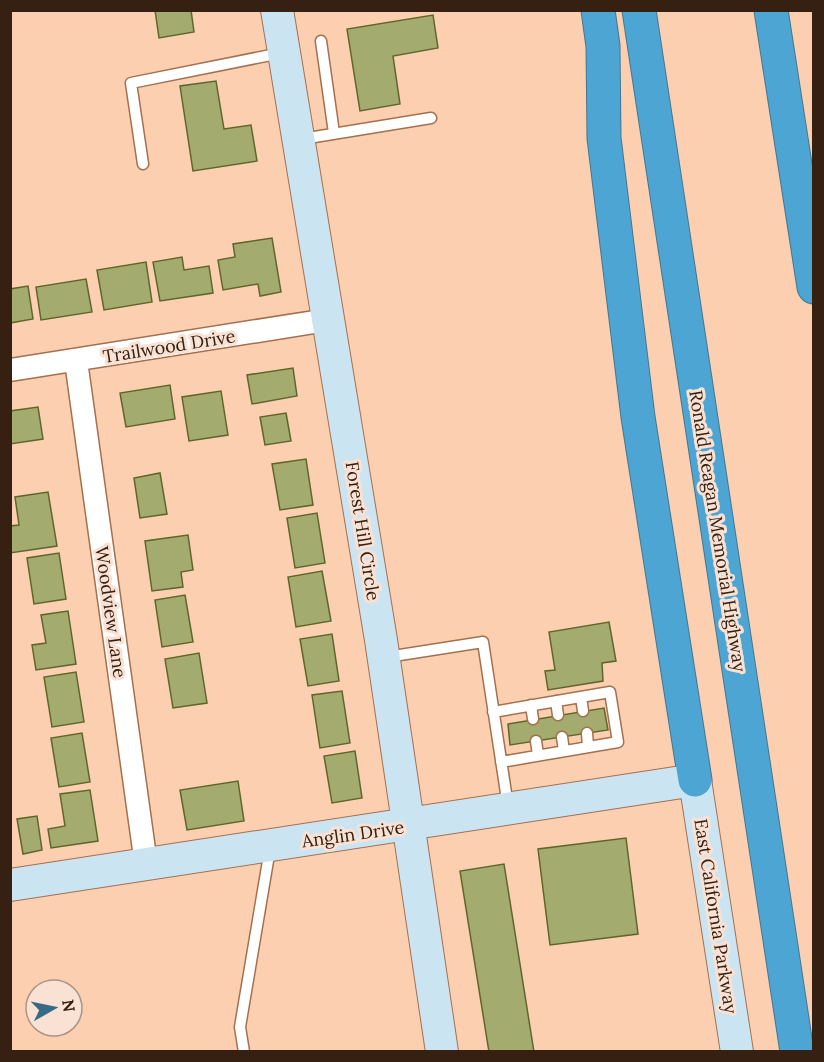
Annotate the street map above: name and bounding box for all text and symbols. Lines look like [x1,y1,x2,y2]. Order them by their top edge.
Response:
street label: Trailwood Drive [101,324,237,368]
street label: Ronald Reagan Memorial Highway [684,389,752,674]
street label: Forest Hill Circle [341,460,385,602]
street label: Woodview Lane [90,545,132,680]
street label: Anglin Drive [299,815,406,853]
street label: East California Parkway [689,817,743,1016]
north arrow [24,978,84,1038]
text: N [58,998,80,1013]

